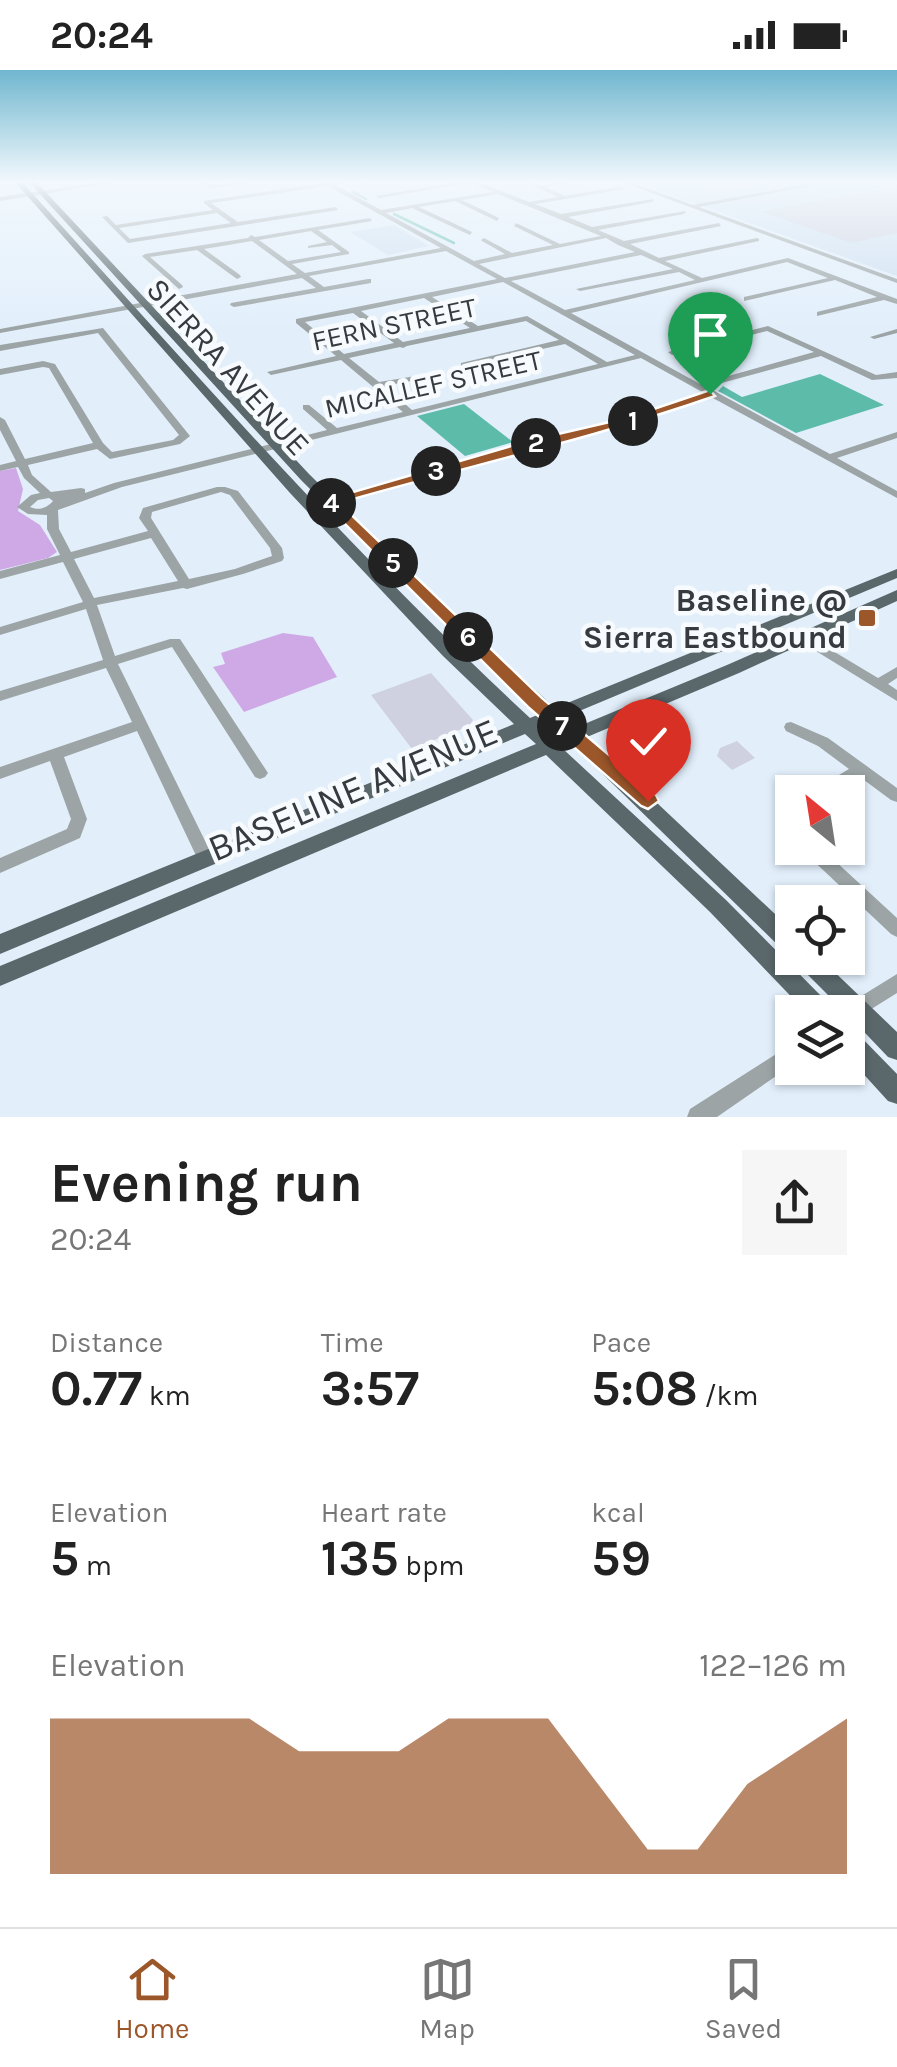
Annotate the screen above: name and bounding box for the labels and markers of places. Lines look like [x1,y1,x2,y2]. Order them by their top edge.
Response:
pin [668,292,753,395]
pin: 1 [608,396,658,446]
pin: 2 [511,418,561,468]
pin: 3 [411,446,461,496]
pin: 4 [306,478,356,528]
pin: 5 [368,538,418,588]
place label: Baseline @ Sierra Eastbound [583,582,847,656]
marker: Baseline @ Sierra Eastbound [856,607,878,629]
pin: 6 [443,612,493,662]
pin [606,699,691,802]
pin: 7 [537,701,587,751]

